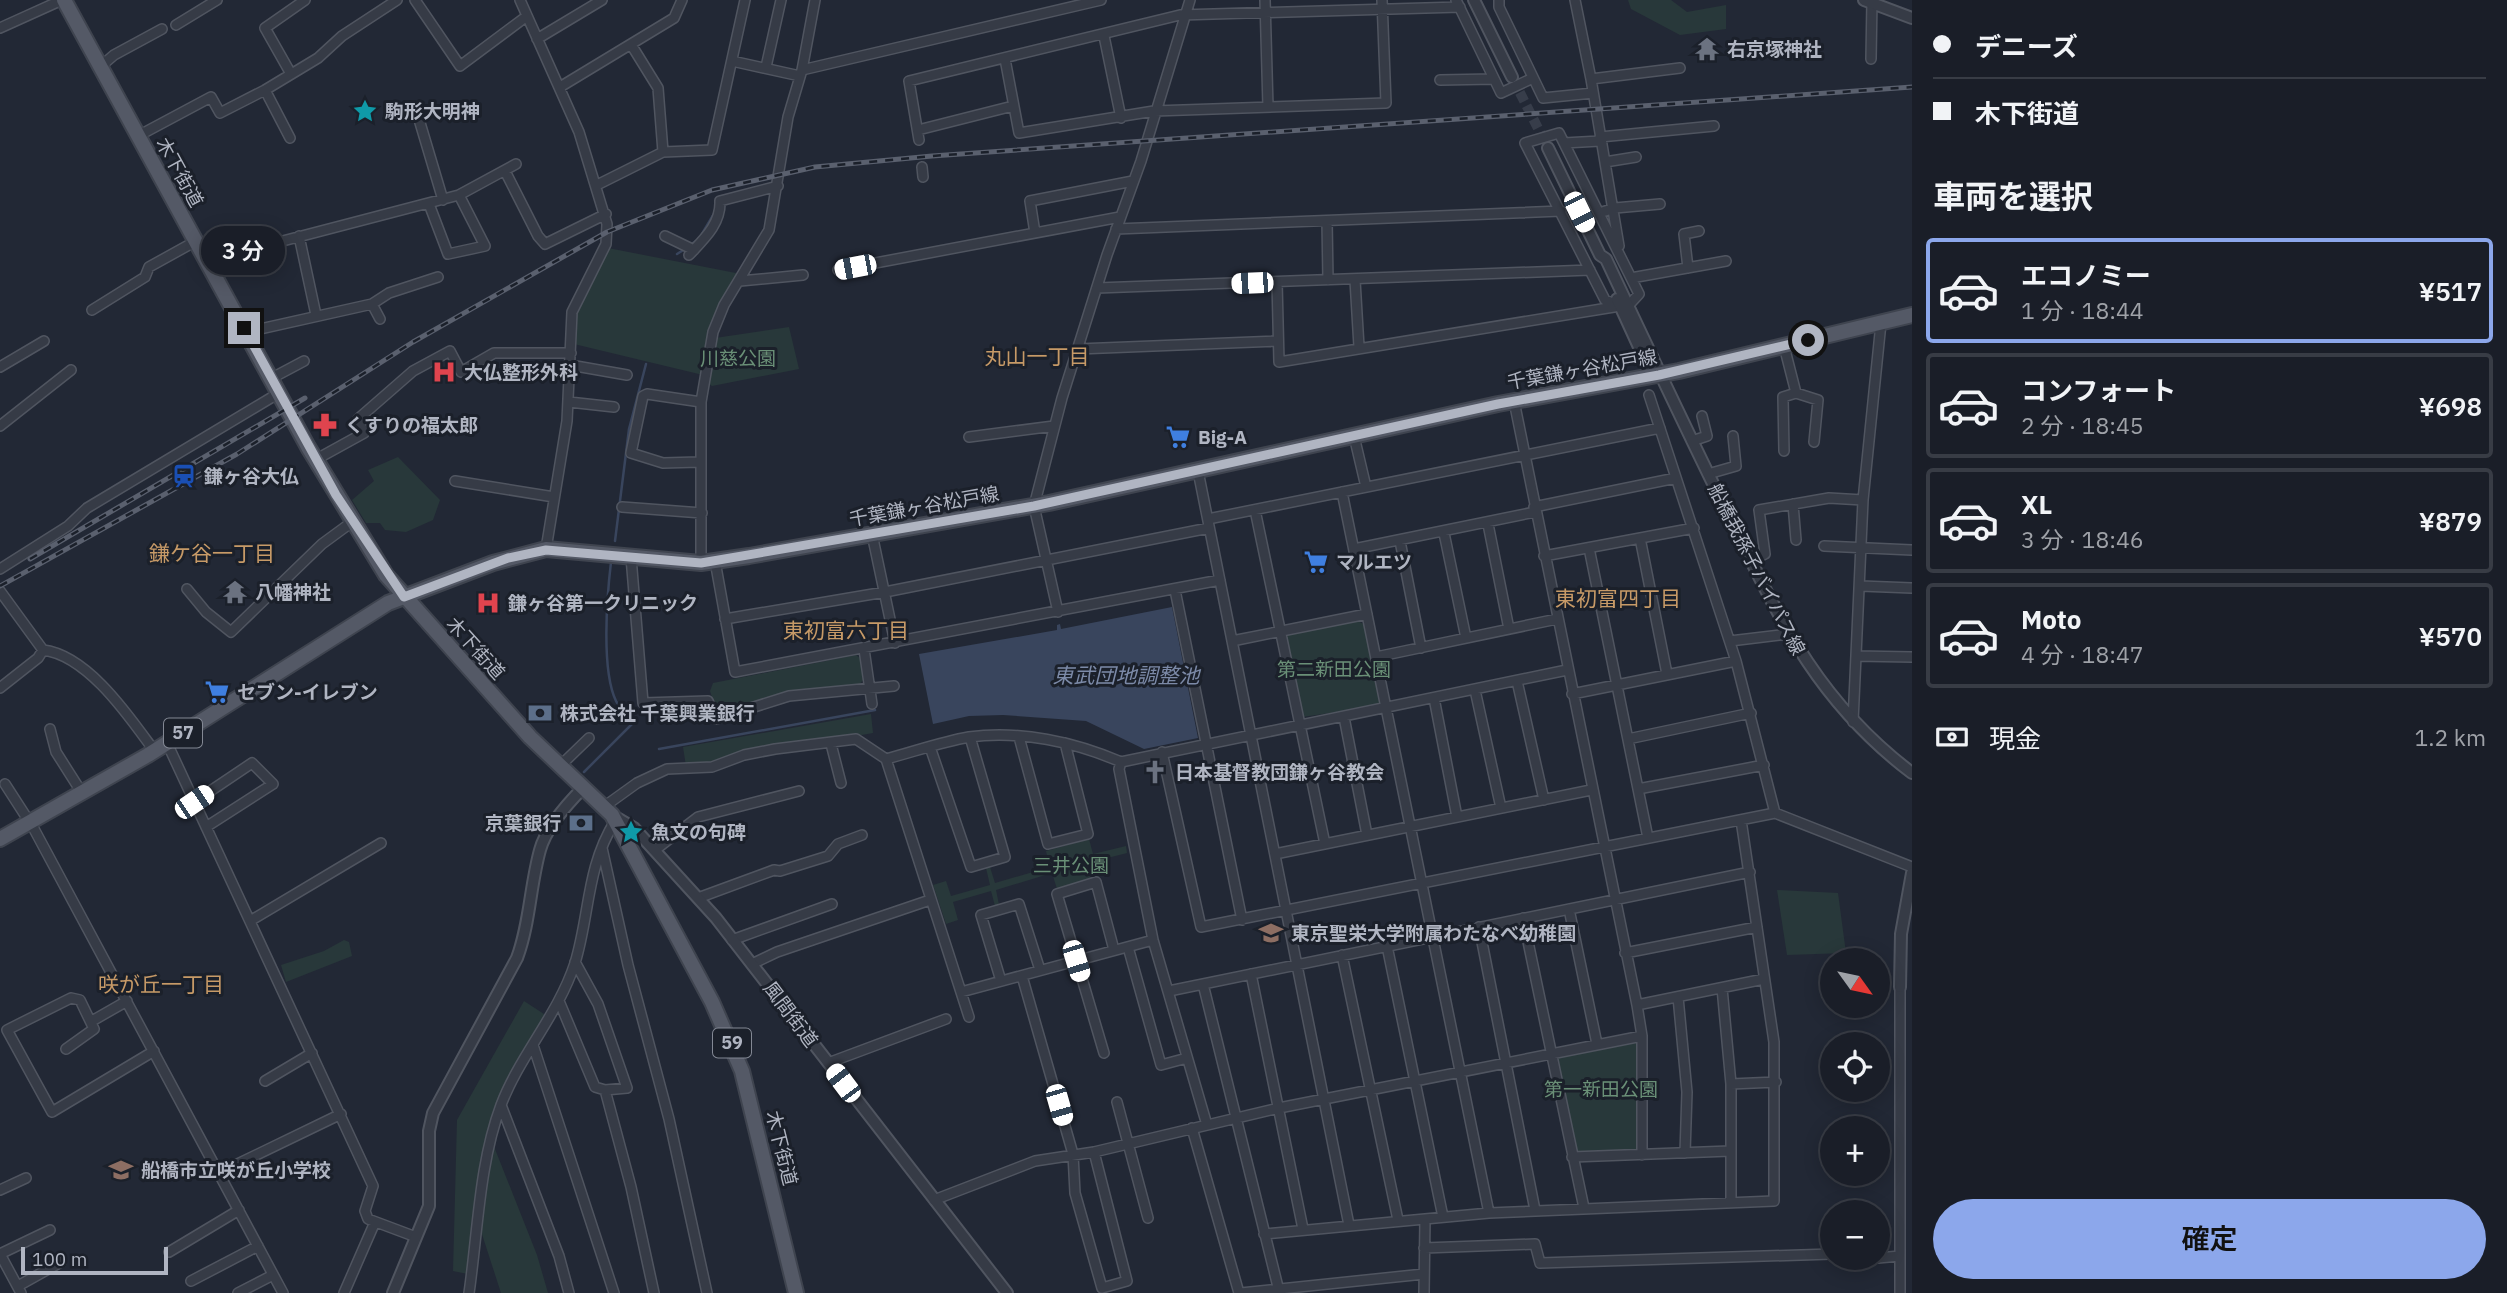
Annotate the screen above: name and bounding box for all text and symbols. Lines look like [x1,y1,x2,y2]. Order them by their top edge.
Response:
text: デニーズ [1975,29,2078,63]
temple icon: 右京塚神社 [1693,35,1721,63]
place label: 右京塚神社 [1727,37,1822,61]
text: 木下街道 [1975,96,2079,130]
place icon: 駒形大明神 [351,97,379,125]
place label: 駒形大明神 [385,99,480,123]
street label: 木下街道 [151,133,209,211]
text: 車両を選択 [1933,175,2093,217]
car [1561,189,1598,235]
callout: 3 分 [202,226,286,276]
text: 3 分 [222,235,264,265]
car [833,253,878,281]
text: エコノミー [2021,258,2151,292]
icon: car [1937,259,2000,322]
car [1231,272,1274,294]
text: ¥517 [2419,274,2482,308]
text: 1 分 · 18:44 [2021,295,2144,325]
route end [228,312,260,344]
route start [1792,324,1824,356]
district label: 丸山一丁目 [985,342,1090,370]
street label: 千葉鎌ヶ谷松戸線 [1505,344,1659,394]
park label: 川慈公園 [700,346,776,370]
hospital icon: 大仏整形外科 [430,358,458,386]
place label: 大仏整形外科 [464,360,578,384]
text: コンフォート [2021,373,2176,407]
icon: car [1937,374,2000,437]
text: ¥698 [2419,389,2482,423]
text: 2 分 · 18:45 [2021,410,2144,440]
pharmacy icon: くすりの福太郎 [311,411,339,439]
place label: くすりの福太郎 [345,413,478,437]
supermarket icon: Big-A [1164,423,1192,451]
place label: Big-A [1198,425,1247,449]
station icon: 鎌ヶ谷大仏 [170,462,198,490]
place label: 鎌ヶ谷大仏 [203,464,299,488]
street label: 船橋我孫子バイパス線 [1703,479,1811,659]
street label: 千葉鎌ヶ谷松戸線 [847,481,1001,531]
text: XL [2021,487,2052,521]
icon: car [1937,489,2000,552]
text: ¥879 [2419,504,2482,538]
text: 3 分 · 18:46 [2021,524,2144,554]
district label: 鎌ケ谷一丁目 [149,539,275,567]
supermarket icon: マルエツ [1302,548,1330,576]
place label: マルエツ [1336,550,1412,574]
temple icon: 八幡神社 [221,578,249,606]
place label: 八幡神社 [255,580,331,604]
district label: 東初富四丁目 [1555,584,1681,612]
hospital icon: 鎌ヶ谷第一クリニック [474,589,502,617]
place label: 鎌ヶ谷第一クリニック [507,591,698,615]
text: Moto [2021,602,2081,636]
icon: car [1937,604,2000,667]
street label: 木下街道 [442,612,510,684]
district label: 東初富六丁目 [783,616,909,644]
text: ¥570 [2419,619,2482,653]
text: 4 分 · 18:47 [2021,639,2144,669]
park label: 第二新田公園 [1277,657,1391,681]
water label: 東武団地調整池 [1053,661,1201,689]
supermarket icon: セブン-イレブン [203,678,231,706]
place label: セブン-イレブン [237,680,378,704]
bank icon: 株式会社 千葉興業銀行 [526,699,554,727]
place label: 株式会社 千葉興業銀行 [560,701,755,725]
road number: 57 [164,718,202,748]
icon: cash [1933,718,1971,756]
text: 現金 [1989,721,2041,755]
text: 1.2 km [2415,722,2486,752]
church icon: 日本基督教団鎌ヶ谷教会 [1141,758,1169,786]
place label: 日本基督教団鎌ヶ谷教会 [1175,760,1384,784]
car [171,782,218,822]
bank icon: 京葉銀行 [567,809,595,837]
place label: 京葉銀行 [485,811,561,835]
place icon: 魚文の句碑 [617,818,645,846]
place label: 魚文の句碑 [651,820,746,844]
park label: 三井公園 [1033,853,1109,877]
school or university icon: 東京聖栄大学附属わたなべ幼稚園 [1257,919,1285,947]
place label: 東京聖栄大学附属わたなべ幼稚園 [1291,921,1576,945]
car [1060,938,1093,984]
north arrow [1820,948,1890,1018]
map controls [1820,948,1890,1270]
district label: 咲が丘一丁目 [98,970,224,998]
street label: 風間街道 [759,976,823,1052]
road number: 59 [713,1028,751,1058]
button: locate [1820,1032,1890,1102]
car [822,1060,865,1106]
park label: 第一新田公園 [1544,1077,1658,1101]
car [1044,1082,1075,1128]
street label: 木下街道 [761,1108,803,1188]
button: + [1820,1116,1890,1186]
school or university icon: 船橋市立咲が丘小学校 [107,1156,135,1184]
place label: 船橋市立咲が丘小学校 [141,1158,331,1182]
button: 確定 [1933,1199,2486,1279]
button: − [1820,1200,1890,1270]
scale bar [21,1244,168,1276]
text: 100 m [32,1247,87,1271]

